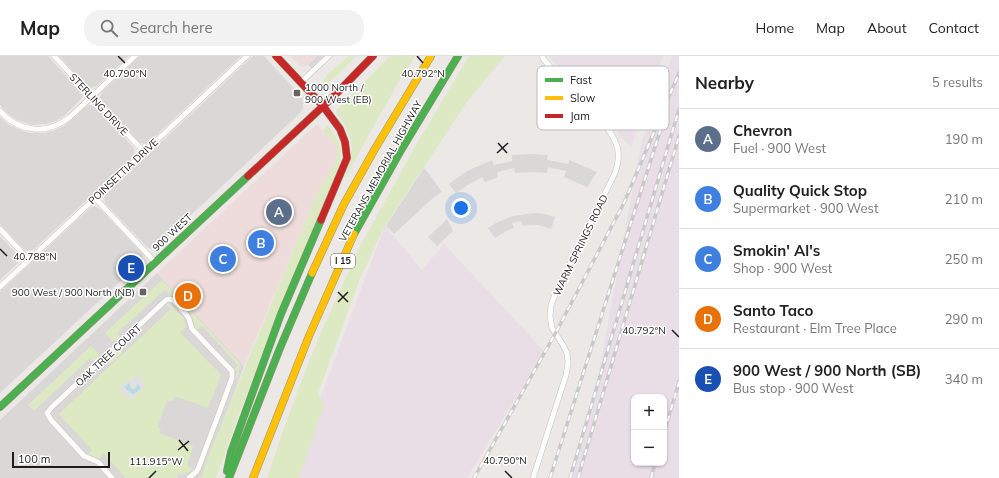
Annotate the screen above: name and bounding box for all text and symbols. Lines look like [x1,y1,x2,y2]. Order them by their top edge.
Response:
search box [84,10,364,46]
text: Map [20,16,60,40]
icon: search [98,17,120,39]
text: Search here [130,18,213,37]
text: Home [755,19,794,37]
text: Map [816,19,845,37]
text: About [867,19,907,37]
text: Contact [929,19,979,37]
legend [537,66,669,130]
text: 40.790°N [103,67,147,80]
text: 40.792°N [401,67,445,80]
street label: STERLING DRIVE [67,71,131,138]
text: Nearby [695,72,754,93]
text: Fast [570,73,592,87]
text: 5 results [932,74,983,90]
place label: 1000 North / 900 West (EB) [305,81,372,106]
marker: 1000 North / 900 West (EB) [292,88,302,98]
text: Slow [570,91,596,105]
street label: VETERANS MEMORIAL HIGHWAY [336,98,425,244]
text: Jam [570,109,590,123]
text: Chevron [733,121,792,140]
text: A [703,131,713,147]
text: 190 m [945,131,983,147]
street label: POINSETTIA DRIVE [86,136,161,207]
text: Fuel · 900 West [733,140,826,156]
text: Quality Quick Stop [733,181,867,200]
text: B [704,191,712,207]
text: 210 m [945,191,983,207]
street label: WARM SPRINGS ROAD [550,192,611,298]
pin: A [266,197,292,227]
your location [451,198,471,218]
text: Supermarket · 900 West [733,200,879,216]
street label: 900 WEST [150,211,195,254]
pin: B [248,228,274,258]
text: Smokin' Al's [733,241,820,260]
pin: C [210,244,236,274]
text: 40.788°N [13,250,57,263]
text: C [704,251,712,267]
text: 250 m [945,251,983,267]
pin: E [118,253,144,283]
road number: I 15 [331,254,355,268]
text: Shop · 900 West [733,260,832,276]
pin: D [175,281,201,311]
place label: 900 West / 900 North (NB) [12,286,135,299]
marker: 900 West / 900 North (NB) [138,287,148,297]
text: Santo Taco [733,301,813,320]
text: D [703,311,713,327]
text: 290 m [945,311,983,327]
text: Restaurant · Elm Tree Place [733,320,897,336]
street label: OAK TREE COURT [73,321,144,389]
text: 40.792°N [622,324,666,337]
text: 900 West / 900 North (SB) [733,361,921,380]
text: E [704,371,712,387]
text: 340 m [945,371,983,387]
text: Bus stop · 900 West [733,380,854,396]
map controls [631,394,667,466]
button: + [631,394,667,430]
button: − [631,430,667,466]
scale bar [12,450,110,469]
text: 100 m [18,452,50,466]
text: 40.790°N [483,454,527,467]
text: 111.915°W [129,455,183,468]

